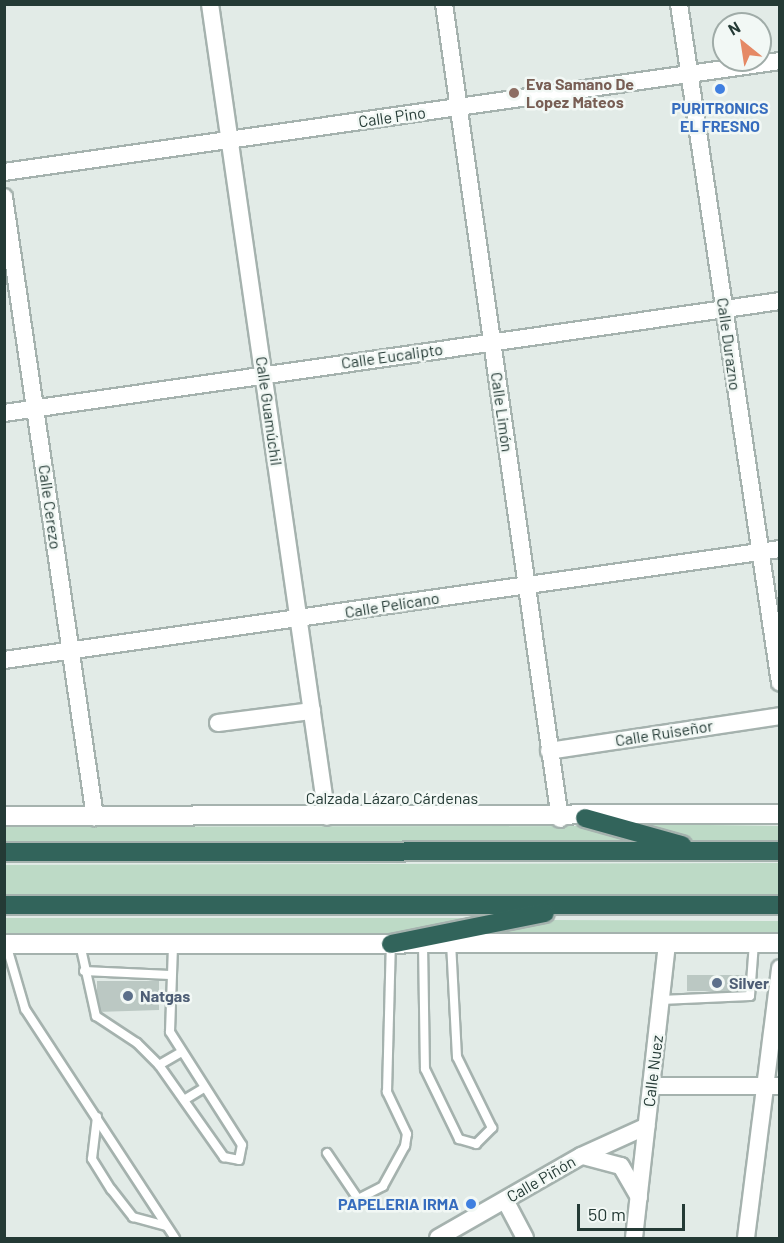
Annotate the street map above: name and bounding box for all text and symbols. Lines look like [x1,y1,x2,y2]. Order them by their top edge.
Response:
north arrow [712,12,772,72]
text: N [724,17,743,39]
place label: Eva Samano De Lopez Mateos [526,74,634,112]
marker: PURITRONICS EL FRESNO [713,82,727,96]
marker: Eva Samano De Lopez Mateos [507,86,521,100]
place label: PURITRONICS EL FRESNO [672,98,768,136]
street label: Calle Pino [357,103,427,131]
street label: Calle Durazno [713,296,745,392]
street label: Calle Eucalipto [340,339,444,373]
street label: Calle Guamúchil [252,355,286,467]
street label: Calle Limón [487,371,517,453]
street label: Calle Cerezo [35,463,65,551]
street label: Calle Pelícano [343,588,441,622]
street label: Calle Ruiseñor [614,716,714,750]
street label: Calzada Lázaro Cárdenas [306,788,478,808]
place label: Silver [729,973,769,993]
marker: Silver [710,976,724,990]
place label: Natgas [140,986,190,1006]
marker: Natgas [121,989,135,1003]
street label: Calle Nuez [639,1034,667,1108]
street label: Calle Piñón [503,1152,579,1206]
scale bar [580,1192,688,1230]
place label: PAPELERIA IRMA [338,1194,459,1214]
marker: PAPELERIA IRMA [464,1197,478,1211]
text: 50 m [588,1203,626,1225]

